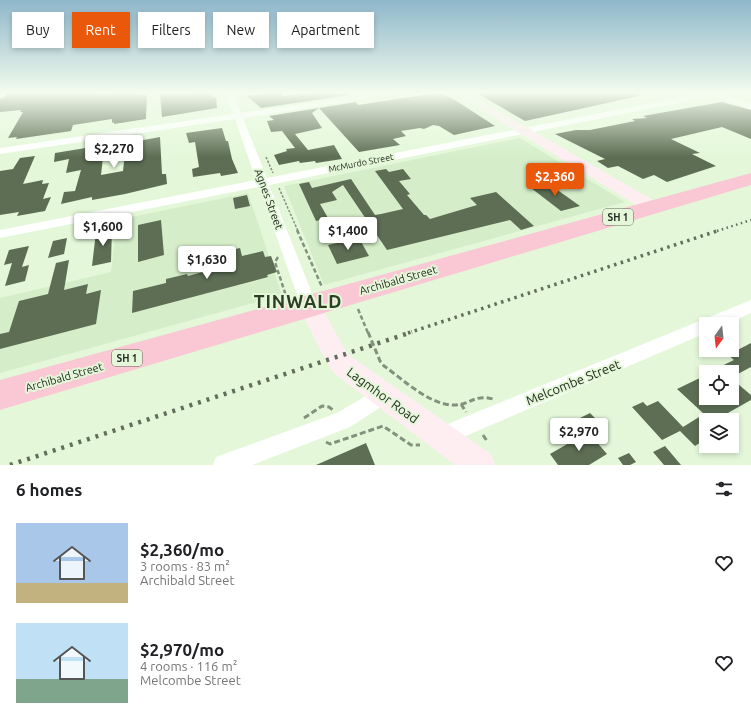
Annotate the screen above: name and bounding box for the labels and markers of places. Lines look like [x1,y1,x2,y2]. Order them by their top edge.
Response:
pin: $2,270 [81,135,147,169]
pin: $2,360 [522,163,588,197]
pin: $1,600 [70,213,136,247]
pin: $1,400 [315,217,381,251]
pin: $1,630 [174,246,240,280]
pin: $2,970 [546,418,612,452]

